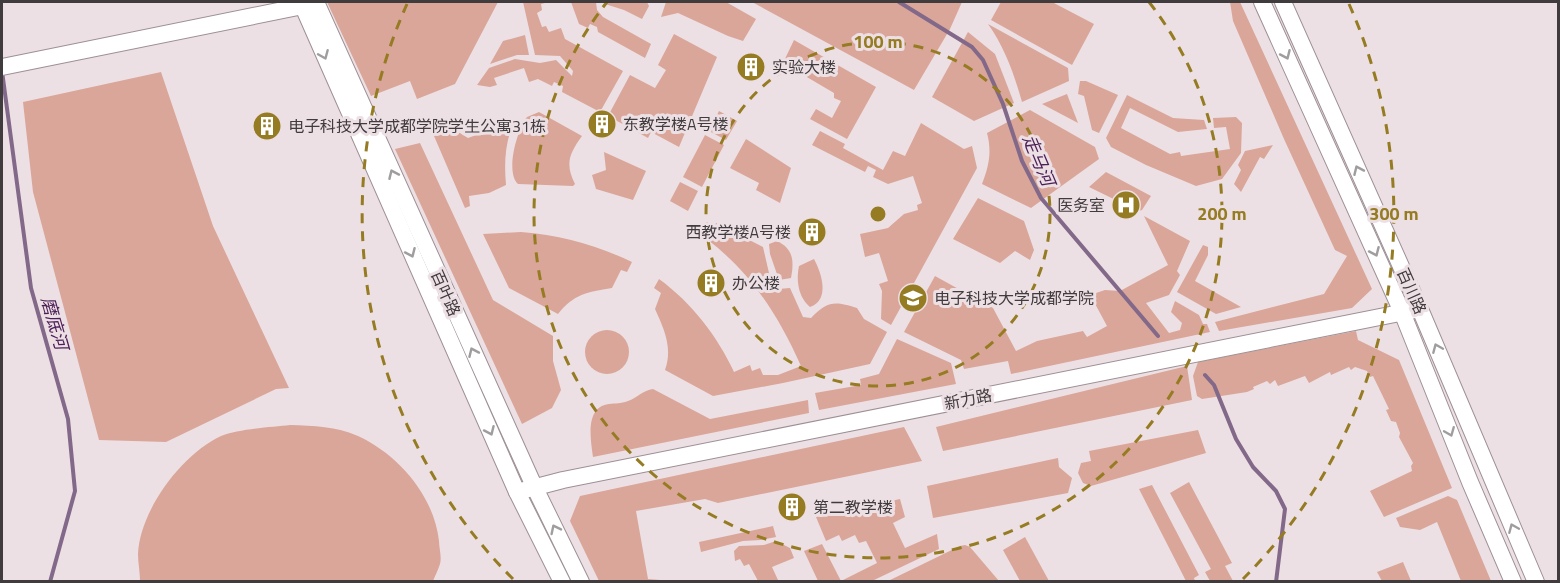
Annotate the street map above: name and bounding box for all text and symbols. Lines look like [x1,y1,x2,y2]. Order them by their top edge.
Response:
text: 100 m [853,28,903,55]
one-way arrow [1279,48,1291,59]
one-way arrow [317,49,329,60]
building icon: 实验大楼 [735,51,767,83]
place label: 实验大楼 [772,55,836,79]
building icon: 东教学楼A号楼 [586,108,618,140]
building icon: 电子科技大学成都学院学生公寓31栋 [251,110,283,142]
place label: 东教学楼A号楼 [623,112,729,136]
place label: 电子科技大学成都学院学生公寓31栋 [288,114,546,138]
water label: 走马河 [1016,130,1063,193]
one-way arrow [1353,165,1365,176]
one-way arrow [388,170,400,181]
hospital icon: 医务室 [1110,189,1142,221]
place label: 医务室 [1057,193,1105,217]
text: 200 m [1197,200,1247,227]
text: 300 m [1369,200,1419,227]
centre of rings [868,204,888,224]
building icon: 西教学楼A号楼 [796,216,828,248]
place label: 西教学楼A号楼 [685,220,791,244]
one-way arrow [1368,245,1380,256]
one-way arrow [404,247,416,258]
street label: 百川路 [1391,264,1433,318]
street label: 百叶路 [425,266,467,320]
building icon: 办公楼 [695,267,727,299]
place label: 办公楼 [732,271,780,295]
school or university icon: 电子科技大学成都学院 [897,282,929,314]
place label: 电子科技大学成都学院 [934,286,1094,310]
water label: 磨底河 [35,293,76,356]
one-way arrow [1432,344,1444,355]
one-way arrow [468,348,480,359]
street label: 新力路 [942,383,994,415]
one-way arrow [483,425,495,436]
one-way arrow [1443,426,1455,437]
building icon: 第二教学楼 [776,491,808,523]
place label: 第二教学楼 [813,495,893,519]
one-way arrow [1508,523,1520,534]
one-way arrow [551,525,562,536]

